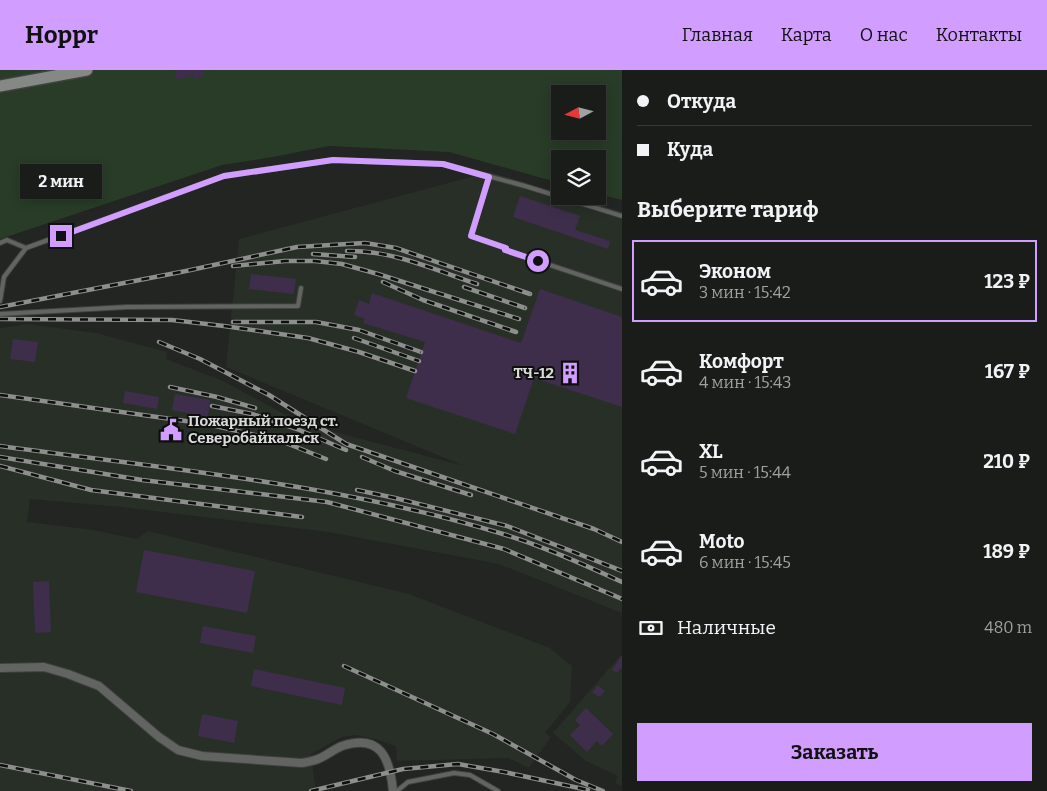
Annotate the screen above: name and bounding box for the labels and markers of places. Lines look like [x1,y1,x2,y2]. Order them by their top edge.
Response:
building icon: ТЧ-12 [557,360,583,386]
place label: ТЧ-12 [513,364,554,382]
place label: Пожарный поезд ст. Северобайкальск [188,412,338,447]
public building icon: Пожарный поезд ст. Северобайкальск [158,417,184,443]

